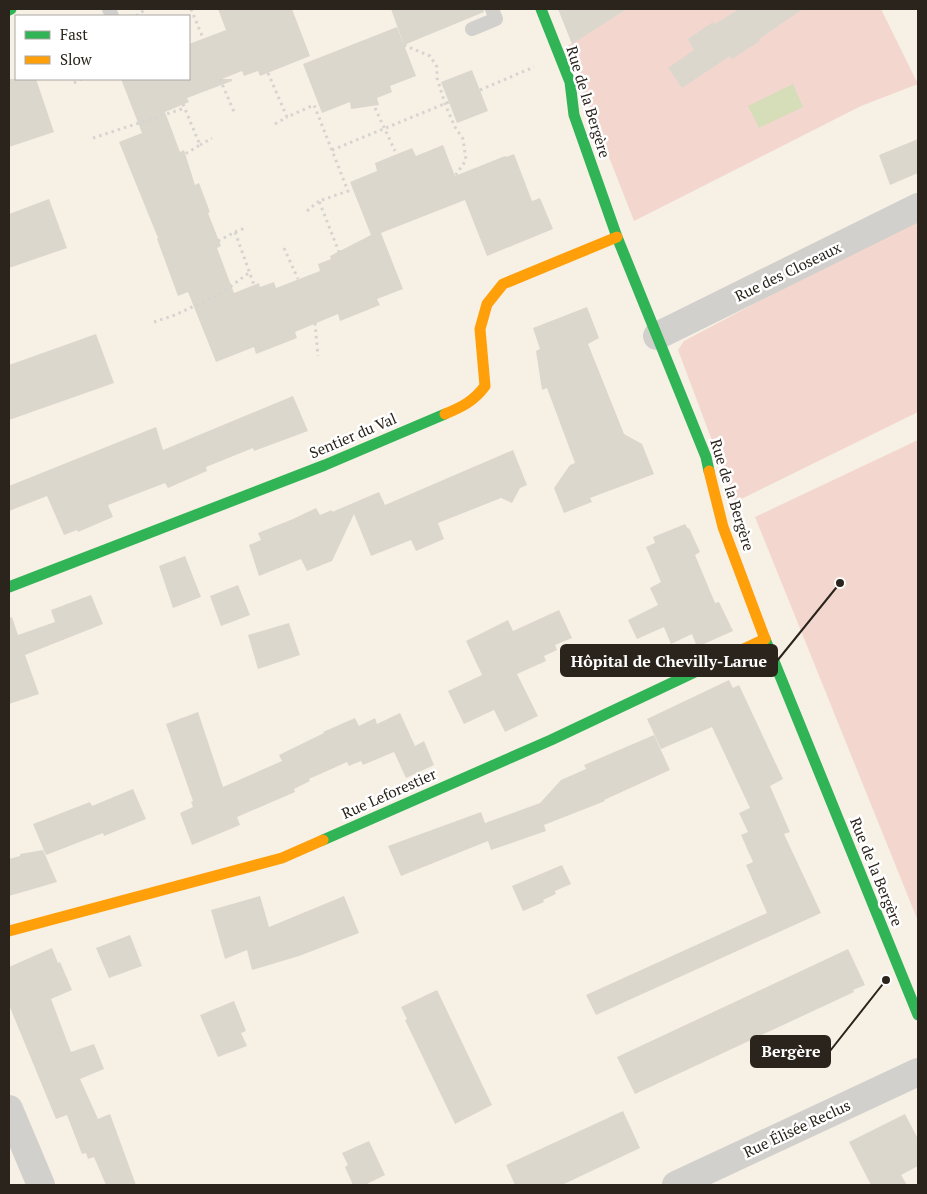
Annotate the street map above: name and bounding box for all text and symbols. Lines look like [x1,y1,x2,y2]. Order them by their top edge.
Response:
legend [15,15,190,80]
text: Fast [60,24,88,44]
street label: Rue de la Bergère [562,43,615,160]
text: Slow [60,49,93,69]
street label: Rue des Closeaux [731,237,844,305]
street label: Sentier du Val [306,408,399,462]
street label: Rue de la Bergère [706,436,759,553]
callout: Hôpital de Chevilly-Larue [561,645,777,676]
text: Hôpital de Chevilly-Larue [571,650,768,672]
street label: Rue Leforestier [338,763,439,823]
street label: Rue de la Bergère [846,814,908,929]
callout: Bergère [751,1036,830,1067]
text: Bergère [762,1040,821,1062]
street label: Rue Élisée Reclus [740,1095,853,1162]

